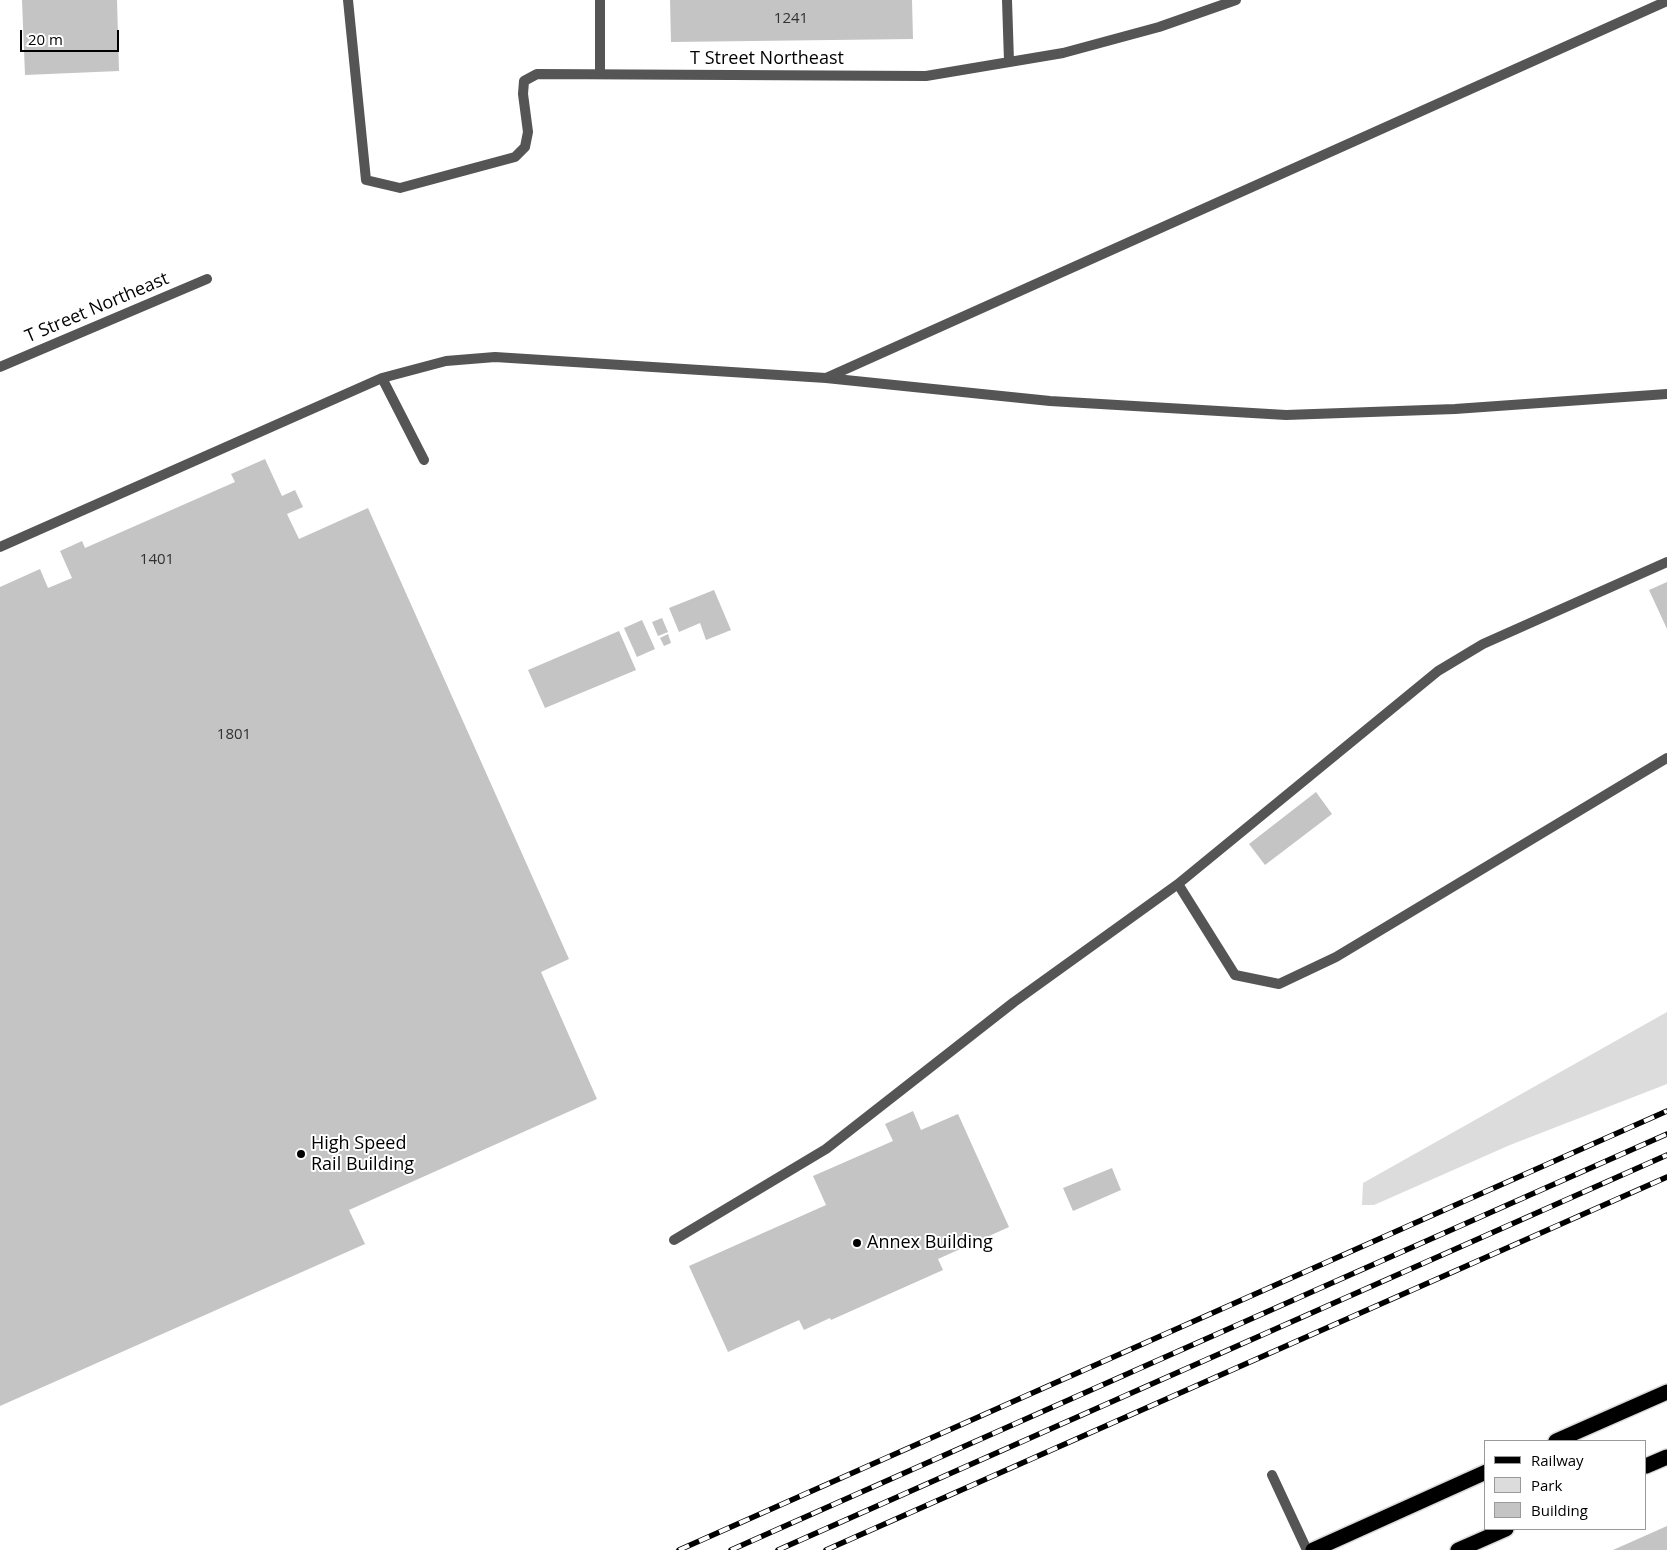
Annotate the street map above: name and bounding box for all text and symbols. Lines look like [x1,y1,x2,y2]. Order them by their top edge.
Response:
house number: 1241 [774,10,808,28]
scale bar [22,20,121,52]
text: 20 m [28,29,63,49]
street label: T Street Northeast [690,48,844,70]
street label: T Street Northeast [22,268,172,348]
house number: 1401 [140,551,174,569]
house number: 1801 [217,726,251,744]
place label: High Speed Rail Building [311,1133,414,1176]
marker: High Speed Rail Building [295,1148,307,1160]
place label: Annex Building [867,1232,993,1254]
marker: Annex Building [851,1237,863,1249]
legend [1484,1440,1647,1530]
text: Railway [1531,1450,1584,1470]
text: Park [1531,1475,1562,1495]
text: Building [1531,1500,1588,1520]

